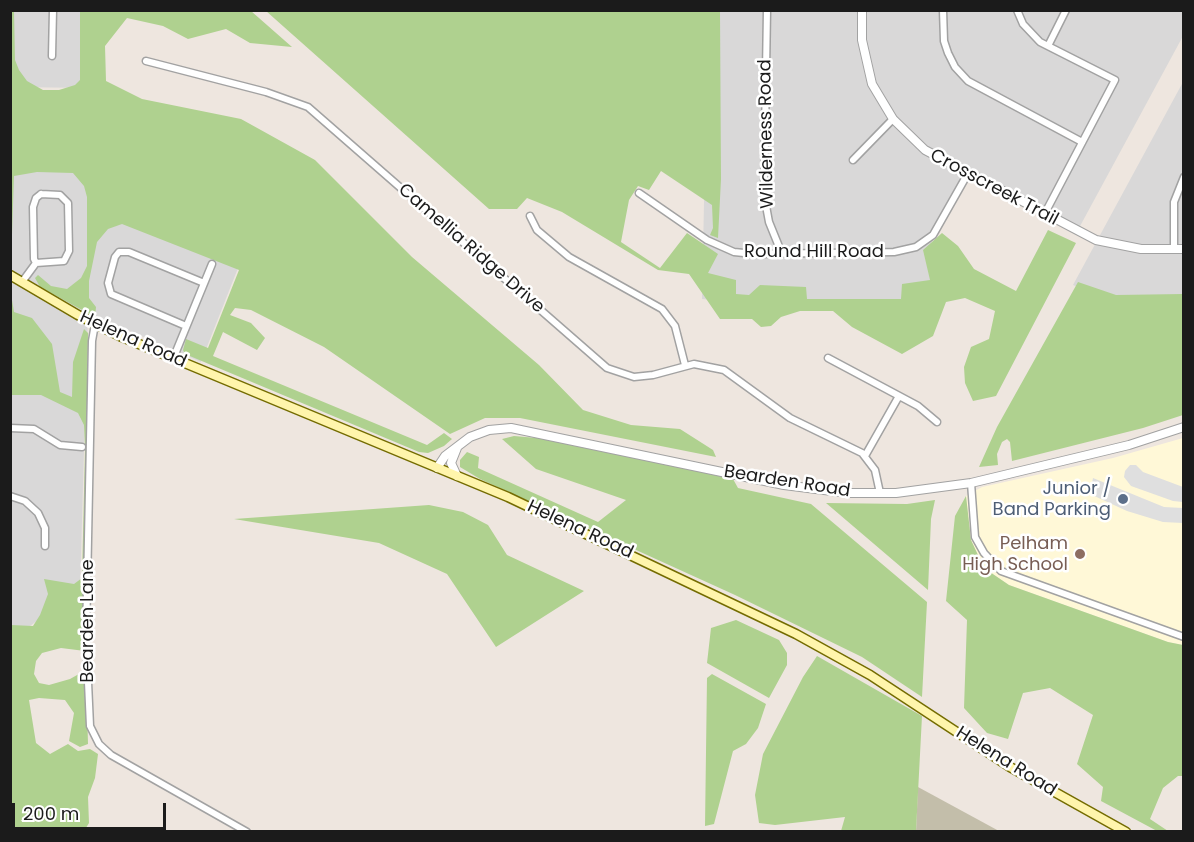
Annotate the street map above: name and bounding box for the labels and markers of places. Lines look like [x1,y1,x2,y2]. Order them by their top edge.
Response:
place label: Junior / Band Parking [993,478,1111,520]
marker: Junior / Band Parking [1116,492,1130,506]
place label: Pelham High School [962,533,1068,576]
marker: Pelham High School [1073,547,1087,561]

